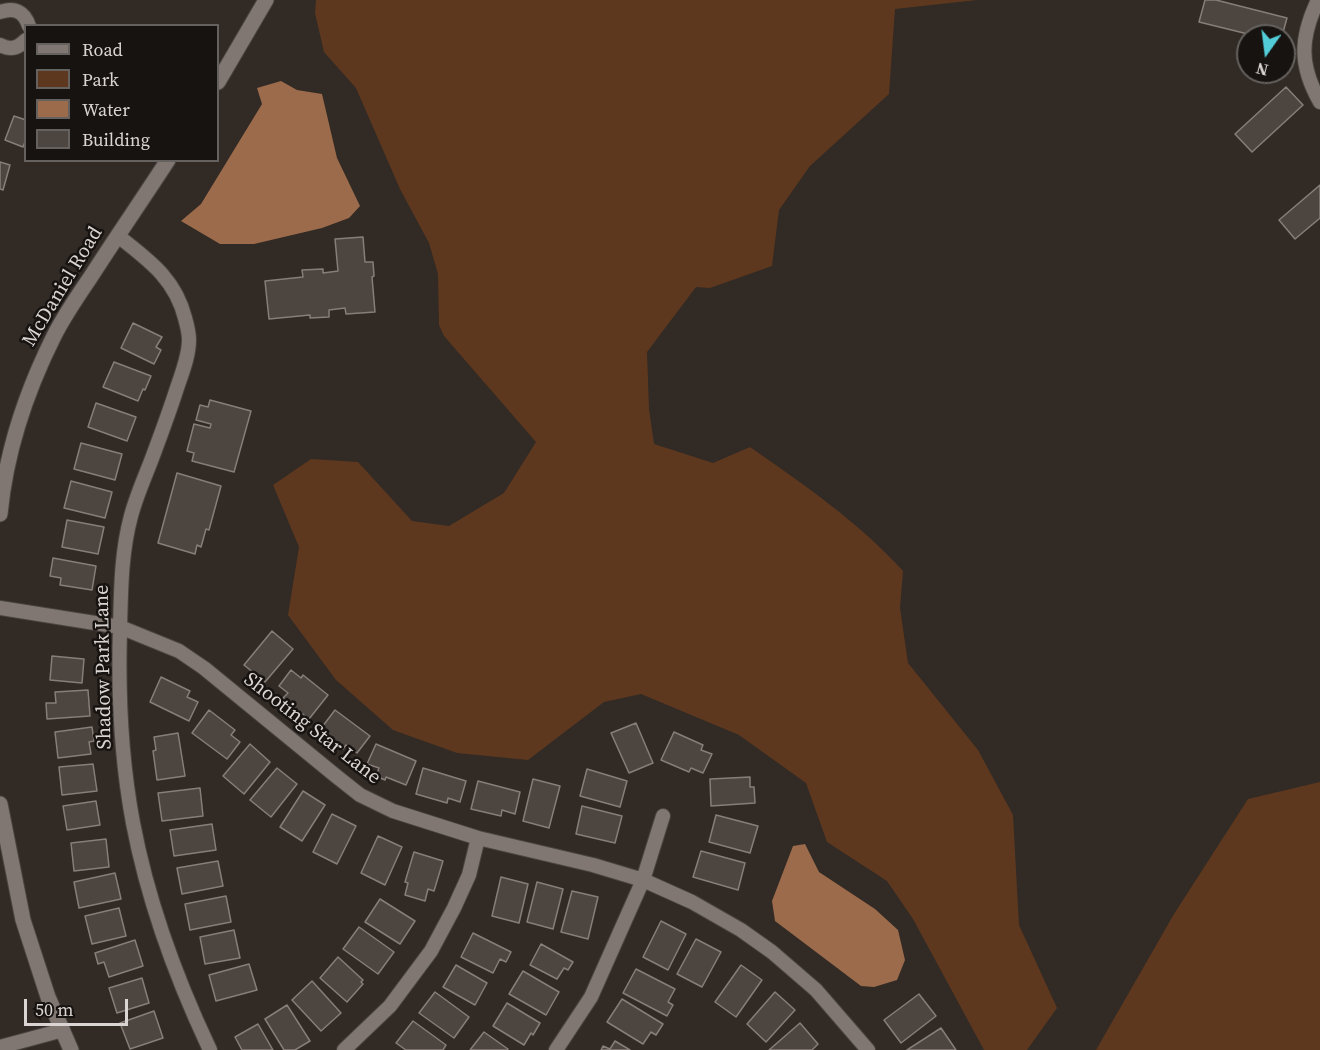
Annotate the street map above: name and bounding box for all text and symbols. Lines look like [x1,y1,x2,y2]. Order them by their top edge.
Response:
legend [24,24,219,162]
north arrow [1236,24,1296,84]
text: Road [82,37,123,62]
text: N [1254,57,1270,82]
text: Park [82,67,119,92]
text: Water [82,97,130,122]
text: Building [82,127,150,152]
street label: McDaniel Road [18,223,108,351]
street label: Shadow Park Lane [91,585,117,749]
street label: Shooting Star Lane [239,668,385,790]
scale bar [27,987,130,1025]
text: 50 m [35,997,73,1022]

